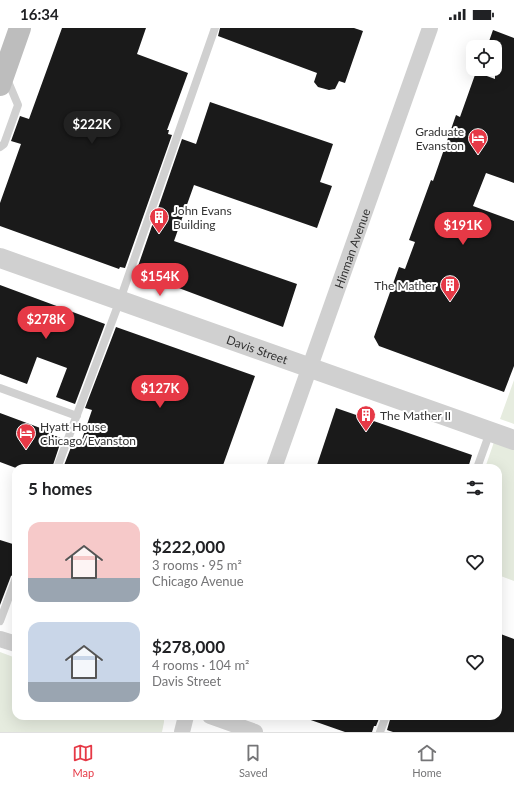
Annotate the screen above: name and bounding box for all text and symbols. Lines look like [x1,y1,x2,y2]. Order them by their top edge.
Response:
text: 16:34 [20,5,59,23]
map controls [466,40,502,76]
button: locate [466,40,502,76]
pin: $222K [64,111,120,145]
text: $222K [72,116,112,132]
place label: Graduate Evanston [415,124,464,153]
hotel icon: Graduate Evanston [467,127,489,155]
place label: John Evans Building [173,203,232,232]
building icon: John Evans Building [148,206,170,234]
street label: Hinman Avenue [331,206,373,290]
pin: $191K [435,212,491,246]
text: $191K [443,217,483,233]
pin: $154K [132,263,188,297]
text: $154K [140,268,180,284]
building icon: The Mather [439,274,461,302]
place label: The Mather [374,278,437,293]
pin: $278K [18,306,74,340]
text: $278K [26,311,66,327]
street label: Davis Street [225,331,291,367]
pin: $127K [132,375,188,409]
text: $127K [140,380,180,396]
building icon: The Mather II [355,404,377,432]
place label: The Mather II [380,408,451,423]
place label: Hyatt House Chicago/Evanston [40,419,136,448]
hotel icon: Hyatt House Chicago/Evanston [15,422,37,450]
icon: filters [464,477,486,499]
text: 5 homes [28,478,92,499]
text: $222,000 [152,536,225,557]
icon: home [60,538,108,586]
icon: heart [464,551,486,573]
text: 3 rooms · 95 m² [152,557,242,573]
text: Chicago Avenue [152,573,244,589]
text: $278,000 [152,636,225,657]
icon: home [60,638,108,686]
icon: heart [464,651,486,673]
text: 4 rooms · 104 m² [152,657,249,673]
text: Davis Street [152,673,221,689]
tab: Map [72,742,94,779]
tab: Saved [239,742,268,779]
tab: Home [412,742,442,779]

